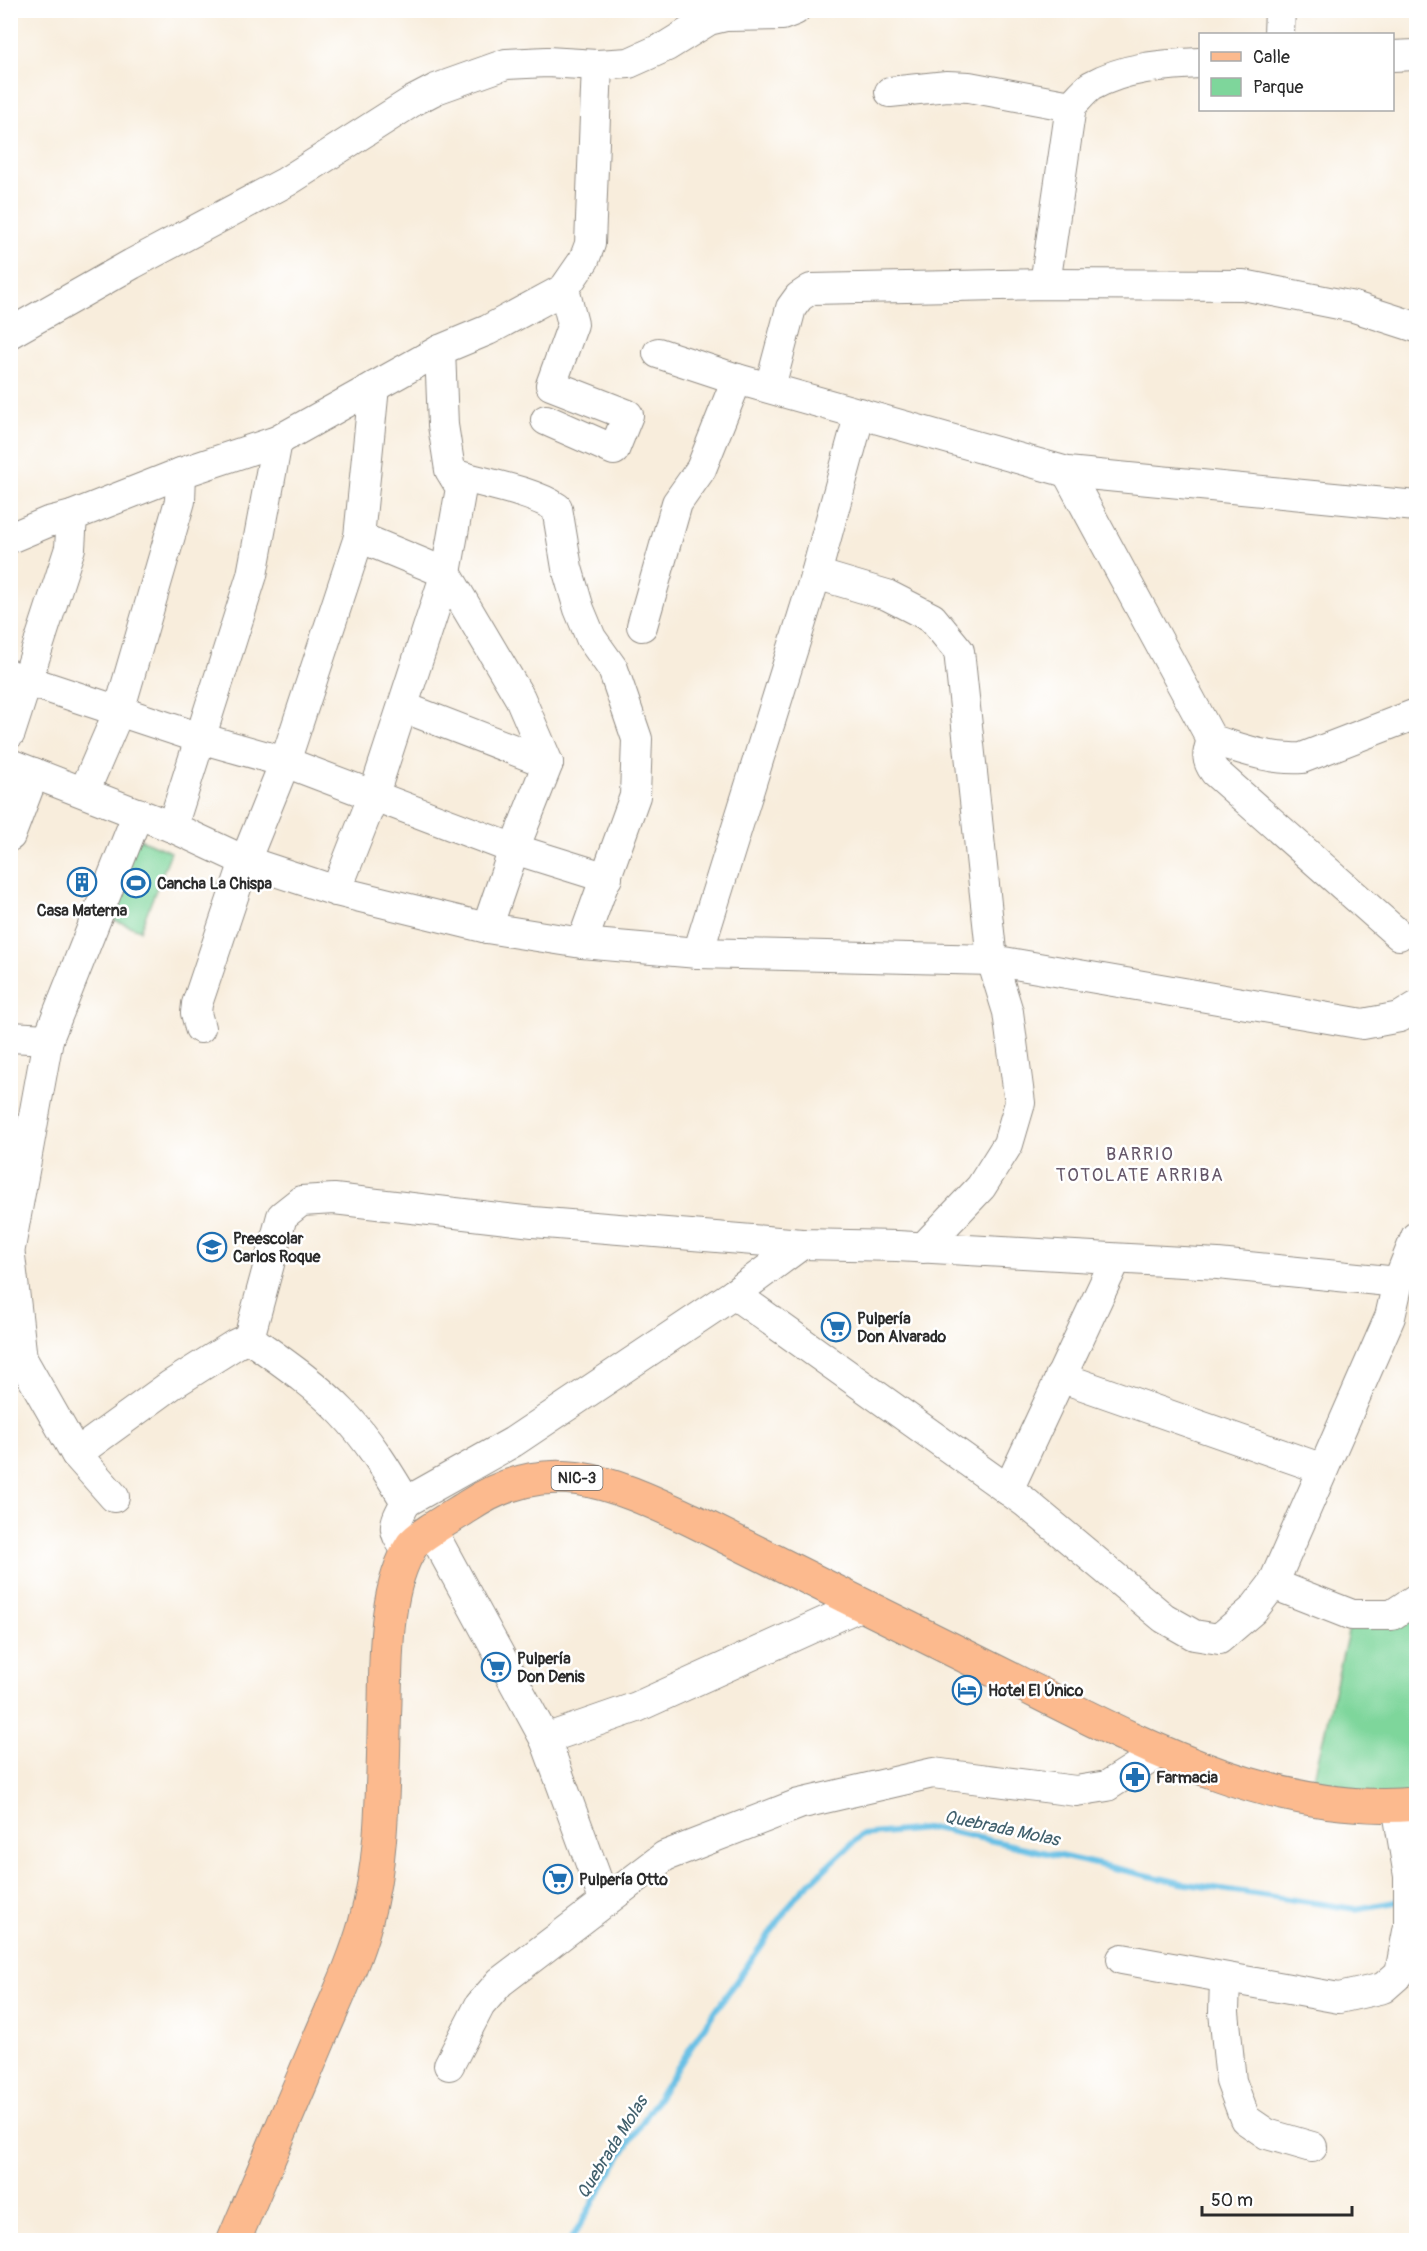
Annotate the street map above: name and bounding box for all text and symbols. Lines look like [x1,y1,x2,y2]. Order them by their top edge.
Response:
legend [1199,33,1394,111]
text: Calle [1253,46,1290,69]
text: Parque [1253,76,1303,99]
building icon: Casa Materna [66,866,98,898]
sports icon: Cancha La Chispa [120,867,152,899]
place label: Cancha La Chispa [157,874,272,894]
place label: Casa Materna [37,901,128,921]
district label: BARRIO TOTOLATE ARRIBA [1056,1143,1224,1187]
place label: Preescolar Carlos Roque [233,1229,321,1267]
school or university icon: Preescolar Carlos Roque [196,1231,228,1263]
place label: Pulpería Don Alvarado [857,1309,946,1347]
supermarket icon: Pulpería Don Alvarado [820,1311,852,1343]
road number: NIC-3 [552,1466,602,1490]
place label: Pulpería Don Denis [517,1649,585,1687]
supermarket icon: Pulpería Don Denis [480,1651,512,1683]
hotel icon: Hotel El Único [951,1674,983,1706]
place label: Hotel El Único [988,1681,1084,1701]
pharmacy icon: Farmacia [1119,1761,1151,1793]
place label: Farmacia [1156,1768,1218,1788]
water label: Quebrada Molas [942,1805,1063,1852]
supermarket icon: Pulpería Otto [542,1863,574,1895]
place label: Pulpería Otto [579,1870,668,1890]
water label: Quebrada Molas [572,2090,654,2203]
scale bar [1202,2179,1352,2217]
text: 50 m [1211,2189,1253,2212]

